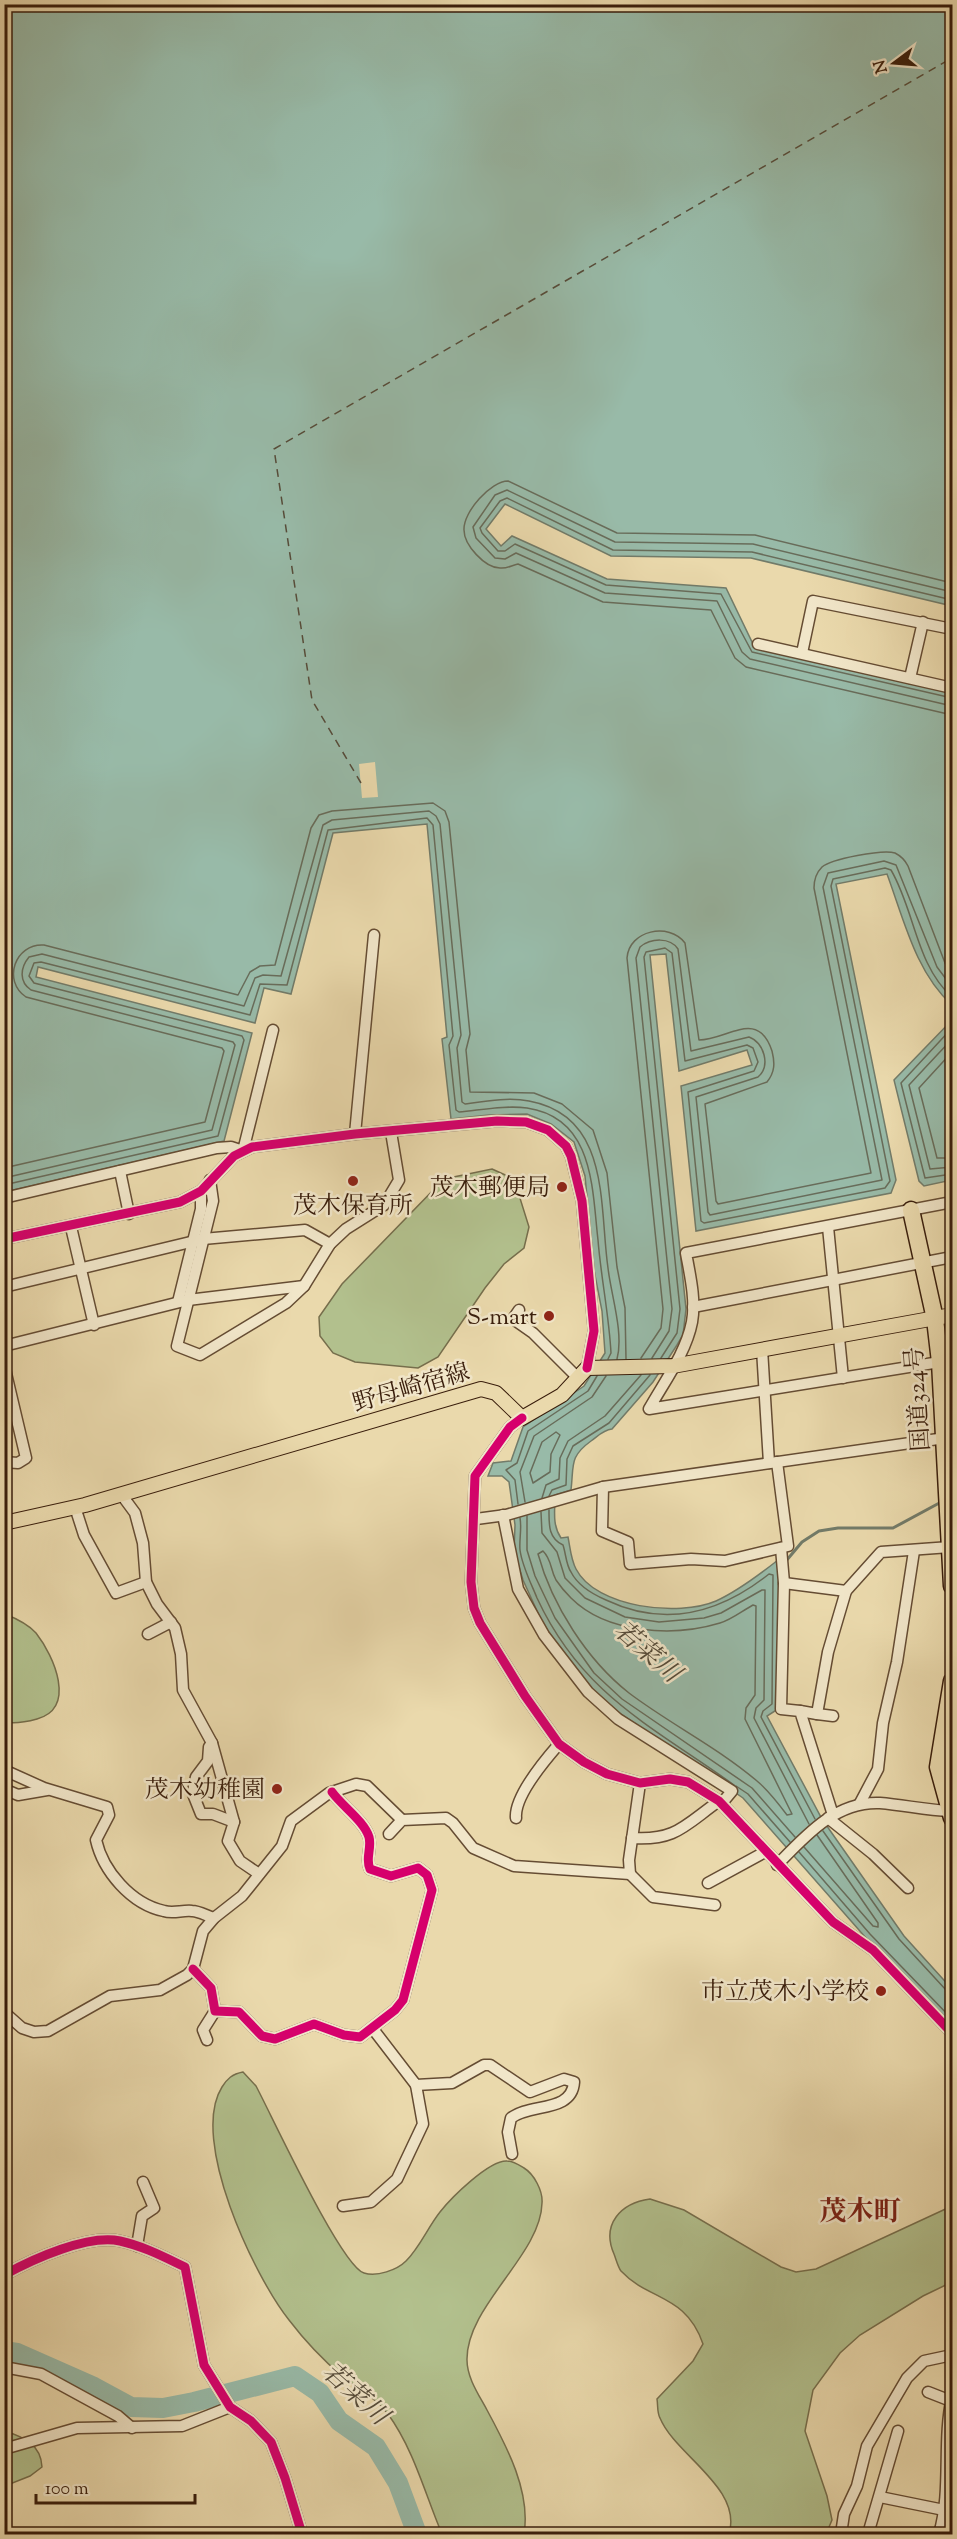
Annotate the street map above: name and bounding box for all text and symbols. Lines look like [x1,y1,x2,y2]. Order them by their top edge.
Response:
north arrow [864,33,924,93]
text: N [869,57,895,76]
place label: 茂木郵便局 [430,1172,550,1206]
marker: 茂木保育所 [346,1174,360,1188]
marker: 茂木郵便局 [555,1180,569,1194]
place label: 茂木保育所 [293,1190,413,1224]
place label: S-mart [467,1301,537,1335]
marker: S-mart [542,1309,556,1323]
street label: 国道324号 [898,1345,940,1452]
street label: 野母崎宿線 [349,1356,474,1422]
water label: 若菜川 [605,1613,690,1694]
place label: 茂木幼稚園 [145,1774,265,1808]
marker: 茂木幼稚園 [270,1782,284,1796]
place label: 市立茂木小学校 [701,1976,869,2010]
marker: 市立茂木小学校 [874,1984,888,1998]
district label: 茂木町 [820,2194,901,2233]
water label: 若菜川 [313,2355,398,2437]
scale bar [36,2467,195,2505]
text: 100 m [45,2477,89,2503]

